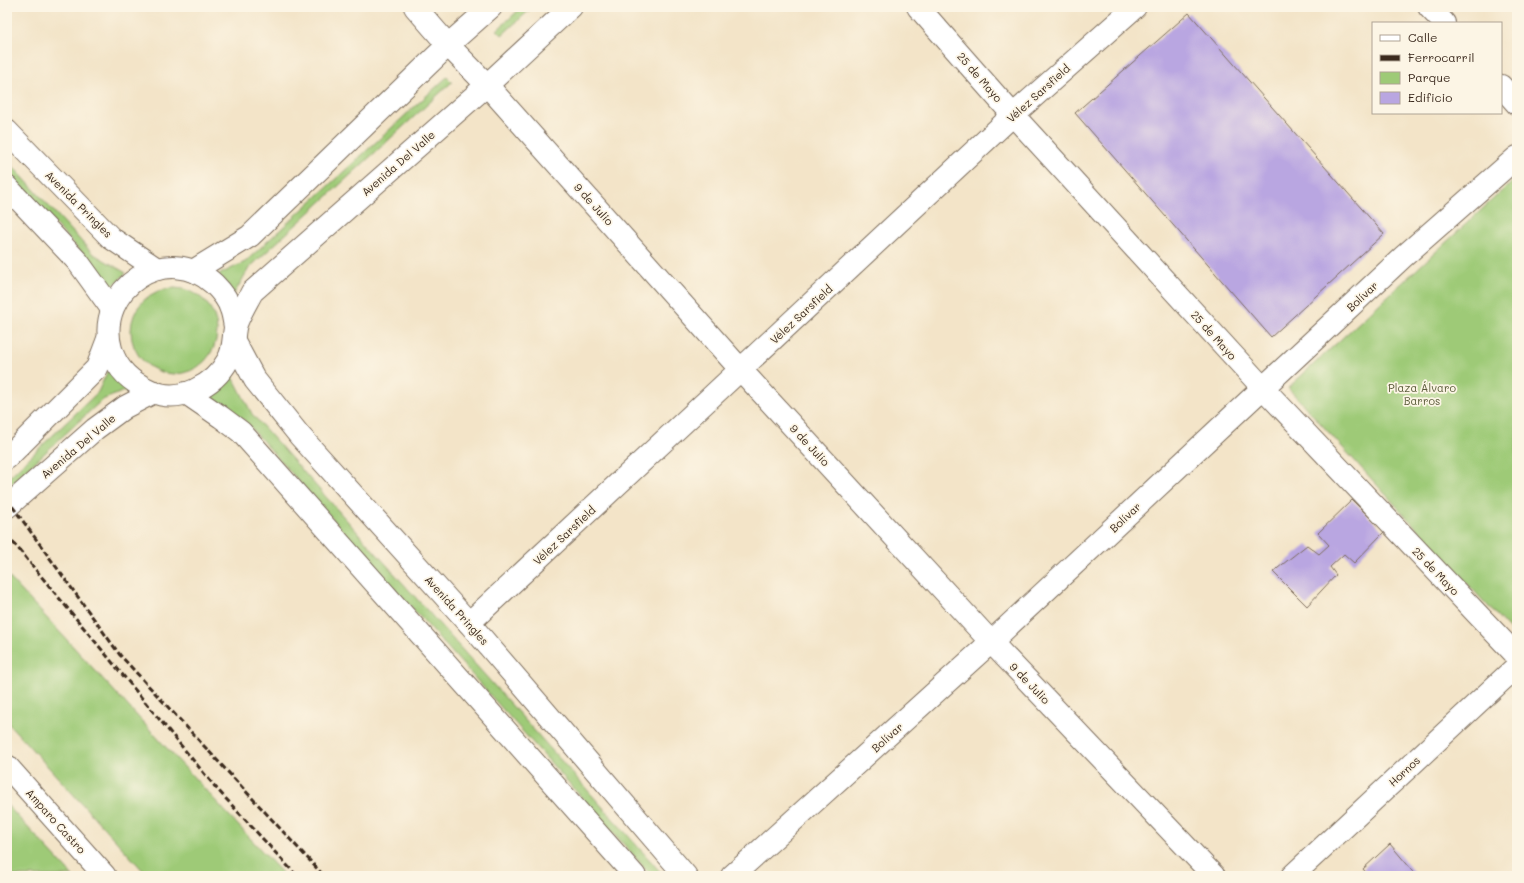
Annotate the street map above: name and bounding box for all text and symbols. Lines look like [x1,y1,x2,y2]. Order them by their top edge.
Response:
legend [1372,22,1502,114]
text: Calle [1408,29,1438,45]
street label: 25 de Mayo [954,49,1006,105]
text: Ferrocarril [1408,49,1475,65]
street label: Vélez Sarsfield [1003,61,1073,125]
text: Parque [1408,69,1451,85]
text: Edificio [1408,89,1452,105]
street label: Avenida Del Valle [358,127,438,199]
street label: Avenida Pringles [42,167,116,241]
street label: 9 de Julio [571,180,617,229]
street label: Bolívar [1343,278,1381,314]
street label: Vélez Sarsfield [767,281,836,347]
street label: 25 de Mayo [1188,307,1240,363]
park label: Plaza Álvaro Barros [1388,380,1456,408]
street label: Avenida Del Valle [38,410,119,482]
street label: 9 de Julio [787,421,834,469]
street label: Bolívar [1106,499,1144,535]
street label: Vélez Sarsfield [530,502,599,568]
street label: 25 de Mayo [1409,544,1463,599]
street label: Avenida Pringles [422,572,492,648]
street label: 9 de Julio [1007,659,1054,707]
street label: Bolívar [868,719,906,755]
street label: Hornos [1385,753,1423,789]
street label: Amparo Castro [23,785,89,857]

